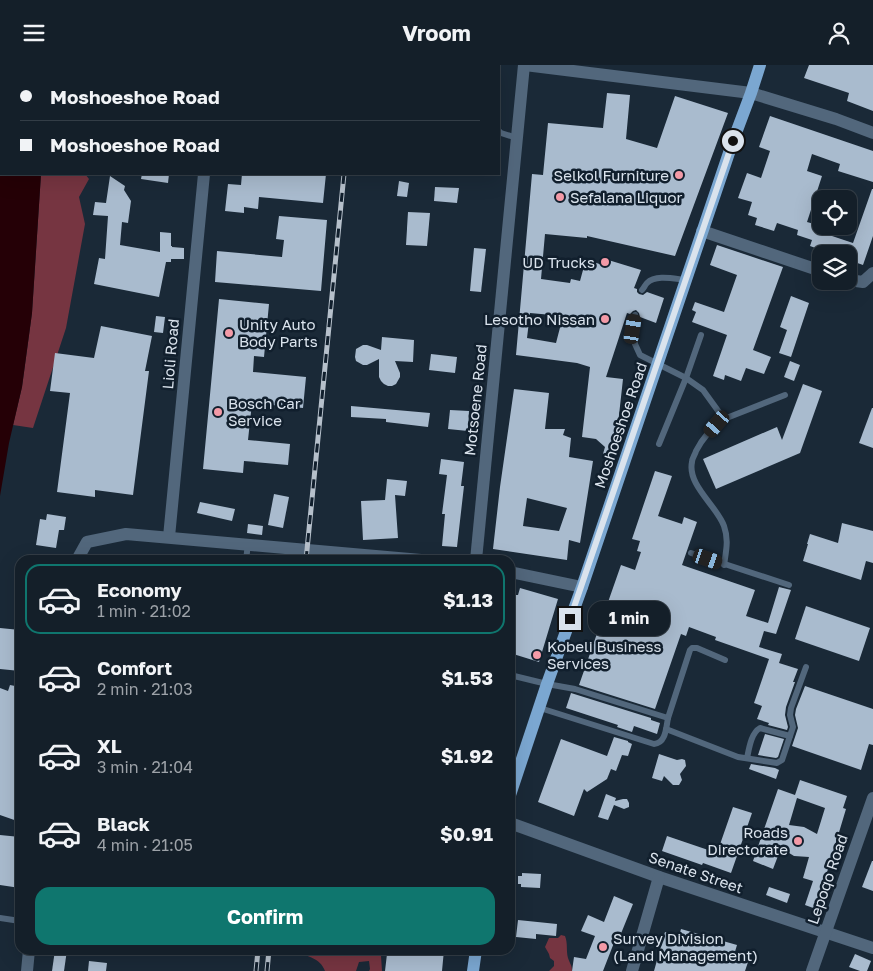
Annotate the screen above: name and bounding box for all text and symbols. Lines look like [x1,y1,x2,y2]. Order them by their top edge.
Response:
icon: menu [20,19,48,47]
text: Vroom [402,19,471,46]
icon: person [825,19,853,47]
text: Moshoeshoe Road [50,85,220,108]
route start [722,130,744,152]
text: Moshoeshoe Road [50,133,220,156]
place label: Selkol Furniture [554,166,669,184]
marker: Selkol Furniture [673,169,685,181]
place label: Sefalana Liquor [570,188,682,206]
map controls [812,190,857,290]
button: locate [812,190,857,235]
marker: Sefalana Liquor [554,191,566,203]
button: layers [812,245,857,290]
place label: UD Trucks [522,253,595,271]
marker: UD Trucks [599,256,611,268]
place label: Lesotho Nissan [484,310,595,328]
marker: Lesotho Nissan [599,313,611,325]
car [623,313,642,345]
place label: Unity Auto Body Parts [239,315,318,350]
street label: Lioli Road [158,318,182,390]
marker: Unity Auto Body Parts [223,327,235,339]
street label: Motsoene Road [460,343,490,457]
street label: Moshoeshoe Road [590,360,650,490]
place label: Bosch Car Service [228,394,301,429]
marker: Bosch Car Service [212,406,224,418]
car [701,408,732,440]
car [691,547,724,571]
icon: car [37,577,82,622]
text: Economy [97,578,182,601]
text: $1.13 [443,588,493,611]
text: 1 min · 21:02 [97,601,191,621]
callout: 1 min [588,601,670,637]
route end [559,608,581,630]
text: 1 min [609,608,649,628]
place label: Kobeli Business Services [547,637,662,672]
marker: Kobeli Business Services [531,649,543,661]
icon: car [37,655,82,700]
text: Comfort [97,656,172,679]
text: $1.53 [441,666,493,689]
text: 2 min · 21:03 [97,679,193,699]
icon: car [37,733,82,778]
text: XL [97,734,122,757]
text: $1.92 [441,744,493,767]
text: 3 min · 21:04 [97,757,193,777]
icon: car [37,811,82,856]
text: Black [97,812,150,835]
text: $0.91 [440,822,493,845]
place label: Roads Directorate [707,823,788,858]
street label: Lepoqo Road [803,832,851,926]
text: 4 min · 21:05 [97,835,193,855]
marker: Roads Directorate [792,835,804,847]
street label: Senate Street [646,847,746,897]
button: Confirm [35,887,495,945]
place label: Survey Division (Land Management) [613,929,758,964]
marker: Survey Division (Land Management) [597,941,609,953]

